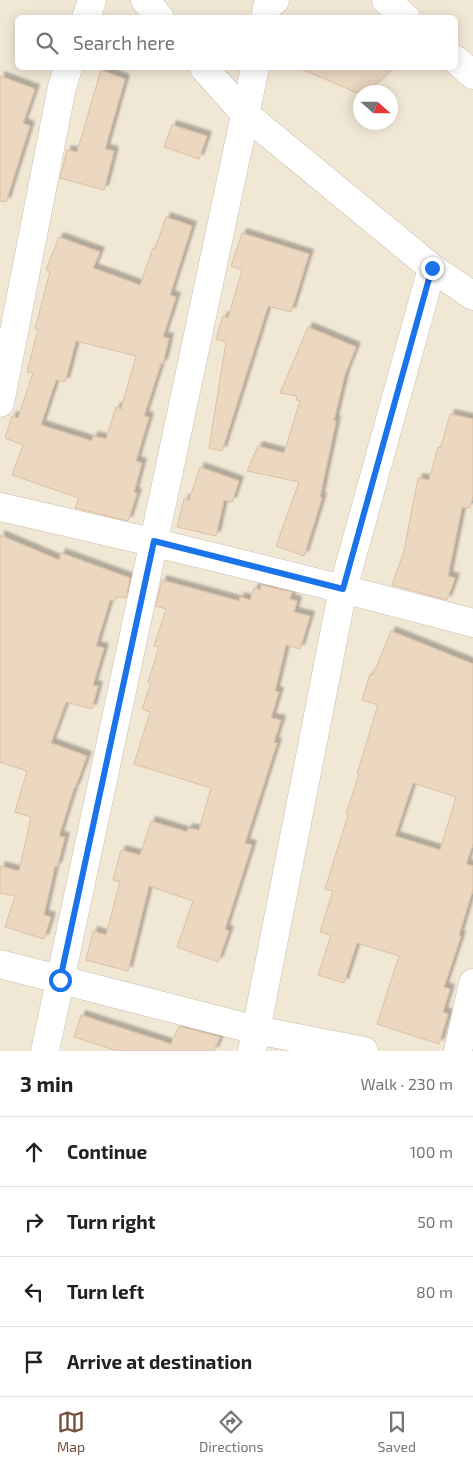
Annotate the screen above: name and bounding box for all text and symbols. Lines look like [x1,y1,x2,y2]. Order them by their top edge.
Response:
search box [15,15,458,70]
icon: search [33,29,61,57]
text: Search here [73,31,175,54]
north arrow [353,85,398,130]
route end [421,257,444,280]
route start [49,969,72,992]
text: 3 min [20,1071,73,1096]
text: Walk · 230 m [360,1074,453,1093]
icon: ahead [20,1138,48,1166]
text: Continue [67,1140,147,1163]
text: 100 m [410,1142,453,1161]
icon: right [20,1208,48,1236]
text: Turn right [67,1210,155,1233]
text: 50 m [417,1212,453,1231]
icon: left [20,1278,48,1306]
text: Turn left [67,1280,144,1303]
text: 80 m [416,1282,453,1301]
icon: arrive [20,1348,48,1376]
text: Arrive at destination [67,1350,252,1373]
tab: Map [57,1408,85,1455]
tab: Directions [199,1408,264,1455]
tab: Saved [378,1408,416,1455]

